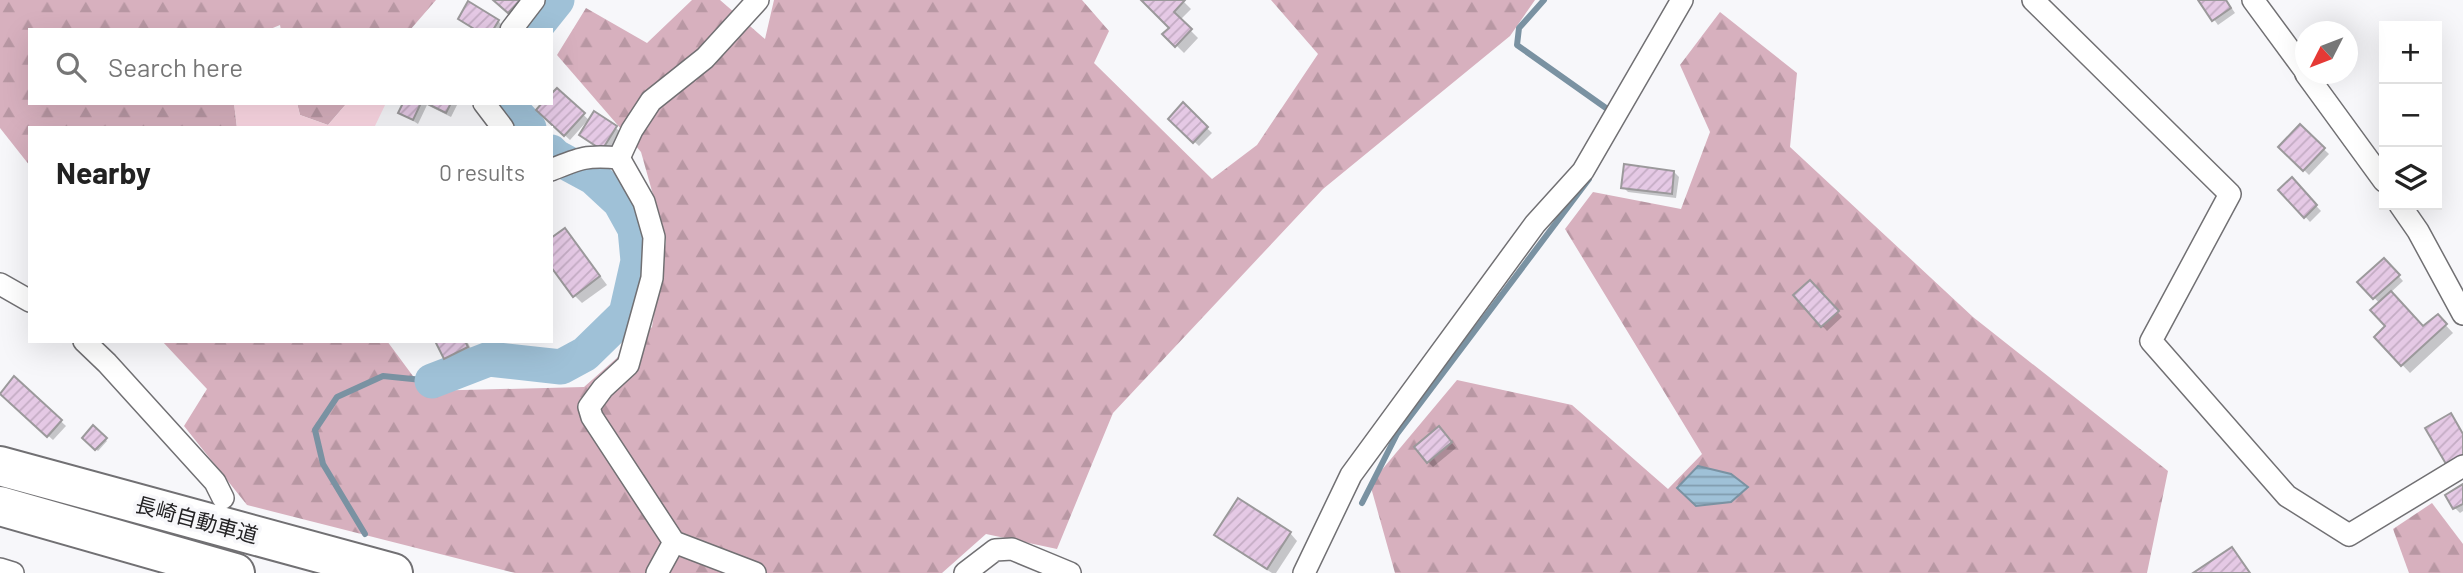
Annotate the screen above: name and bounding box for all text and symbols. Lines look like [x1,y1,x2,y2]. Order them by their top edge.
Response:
north arrow [2295,21,2358,84]
map controls [2379,21,2442,210]
button: + [2379,21,2442,84]
search box [28,28,553,105]
icon: search [52,48,90,86]
text: Search here [108,51,243,82]
button: − [2379,84,2442,147]
button: layers [2379,147,2442,210]
text: Nearby [56,154,151,190]
text: 0 results [439,158,525,186]
street label: 長崎自動車道 [133,491,261,547]

